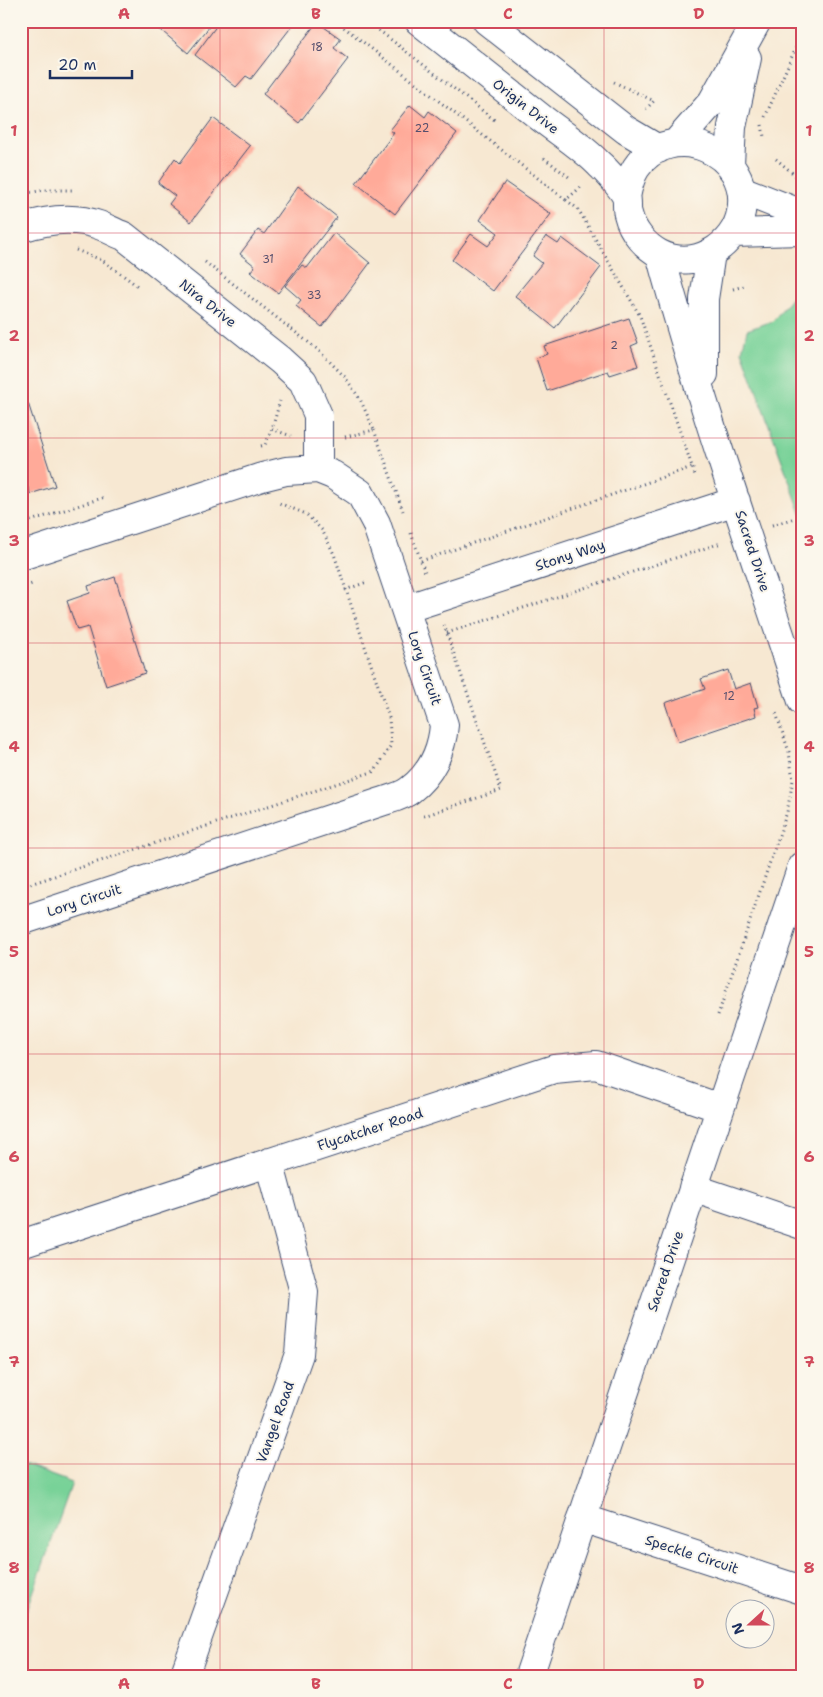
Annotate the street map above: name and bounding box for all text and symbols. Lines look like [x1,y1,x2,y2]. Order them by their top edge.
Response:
text: A [118,3,130,24]
text: B [311,3,321,24]
text: C [503,3,513,24]
text: D [693,3,705,24]
house number: 18 [311,40,323,55]
scale bar [50,48,132,80]
text: 20 m [58,55,97,75]
street label: Origin Drive [489,74,563,138]
text: 1 [10,120,18,141]
text: 1 [805,120,813,141]
house number: 22 [415,121,429,136]
house number: 31 [262,252,274,267]
street label: Nira Drive [176,275,240,331]
house number: 33 [307,288,321,303]
text: 2 [8,325,20,346]
text: 2 [803,325,815,346]
house number: 2 [610,338,618,353]
street label: Sacred Drive [731,508,775,594]
text: 3 [8,530,20,551]
text: 3 [803,530,815,551]
street label: Stony Way [533,535,607,575]
street label: Lory Circuit [404,628,446,708]
house number: 12 [723,689,735,704]
text: 4 [8,736,20,757]
text: 4 [803,736,815,757]
street label: Lory Circuit [44,879,124,921]
text: 5 [9,941,19,962]
text: 5 [804,941,814,962]
street label: Flycatcher Road [315,1103,425,1155]
text: 6 [8,1146,20,1167]
text: 6 [803,1146,815,1167]
street label: Sacred Drive [643,1228,687,1314]
text: 7 [8,1351,20,1372]
text: 7 [803,1351,815,1372]
street label: Vangel Road [252,1378,298,1465]
street label: Speckle Circuit [643,1530,741,1578]
text: 8 [8,1557,20,1578]
text: 8 [803,1557,815,1578]
north arrow [726,1600,776,1650]
text: N [727,1620,748,1637]
text: A [118,1673,130,1694]
text: B [311,1673,321,1694]
text: C [503,1673,513,1694]
text: D [693,1673,705,1694]

